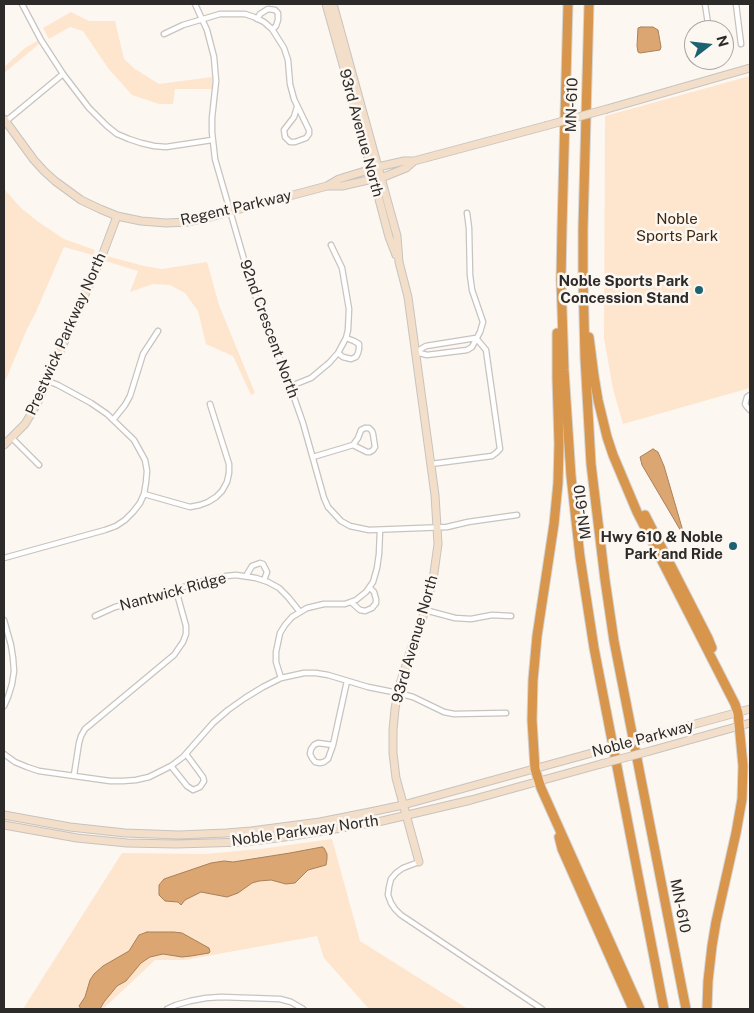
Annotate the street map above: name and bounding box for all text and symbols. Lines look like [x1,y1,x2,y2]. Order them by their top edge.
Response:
north arrow [684,20,734,70]
text: N [713,34,732,49]
street label: 93rd Avenue North [335,67,387,199]
street label: MN-610 [562,77,582,133]
street label: Regent Parkway [179,186,293,230]
park label: Noble Sports Park [636,210,718,245]
street label: Prestwick Parkway North [22,250,110,418]
street label: 92nd Crescent North [236,257,302,401]
place label: Noble Sports Park Concession Stand [559,272,689,307]
marker: Noble Sports Park Concession Stand [693,284,705,296]
street label: MN-610 [571,484,595,540]
place label: Hwy 610 & Noble Park and Ride [601,528,723,563]
marker: Hwy 610 & Noble Park and Ride [727,540,739,552]
street label: Nantwick Ridge [118,569,228,615]
street label: 93rd Avenue North [388,573,442,705]
street label: Noble Parkway [590,717,696,761]
street label: Noble Parkway North [230,812,380,850]
street label: MN-610 [666,877,694,935]

